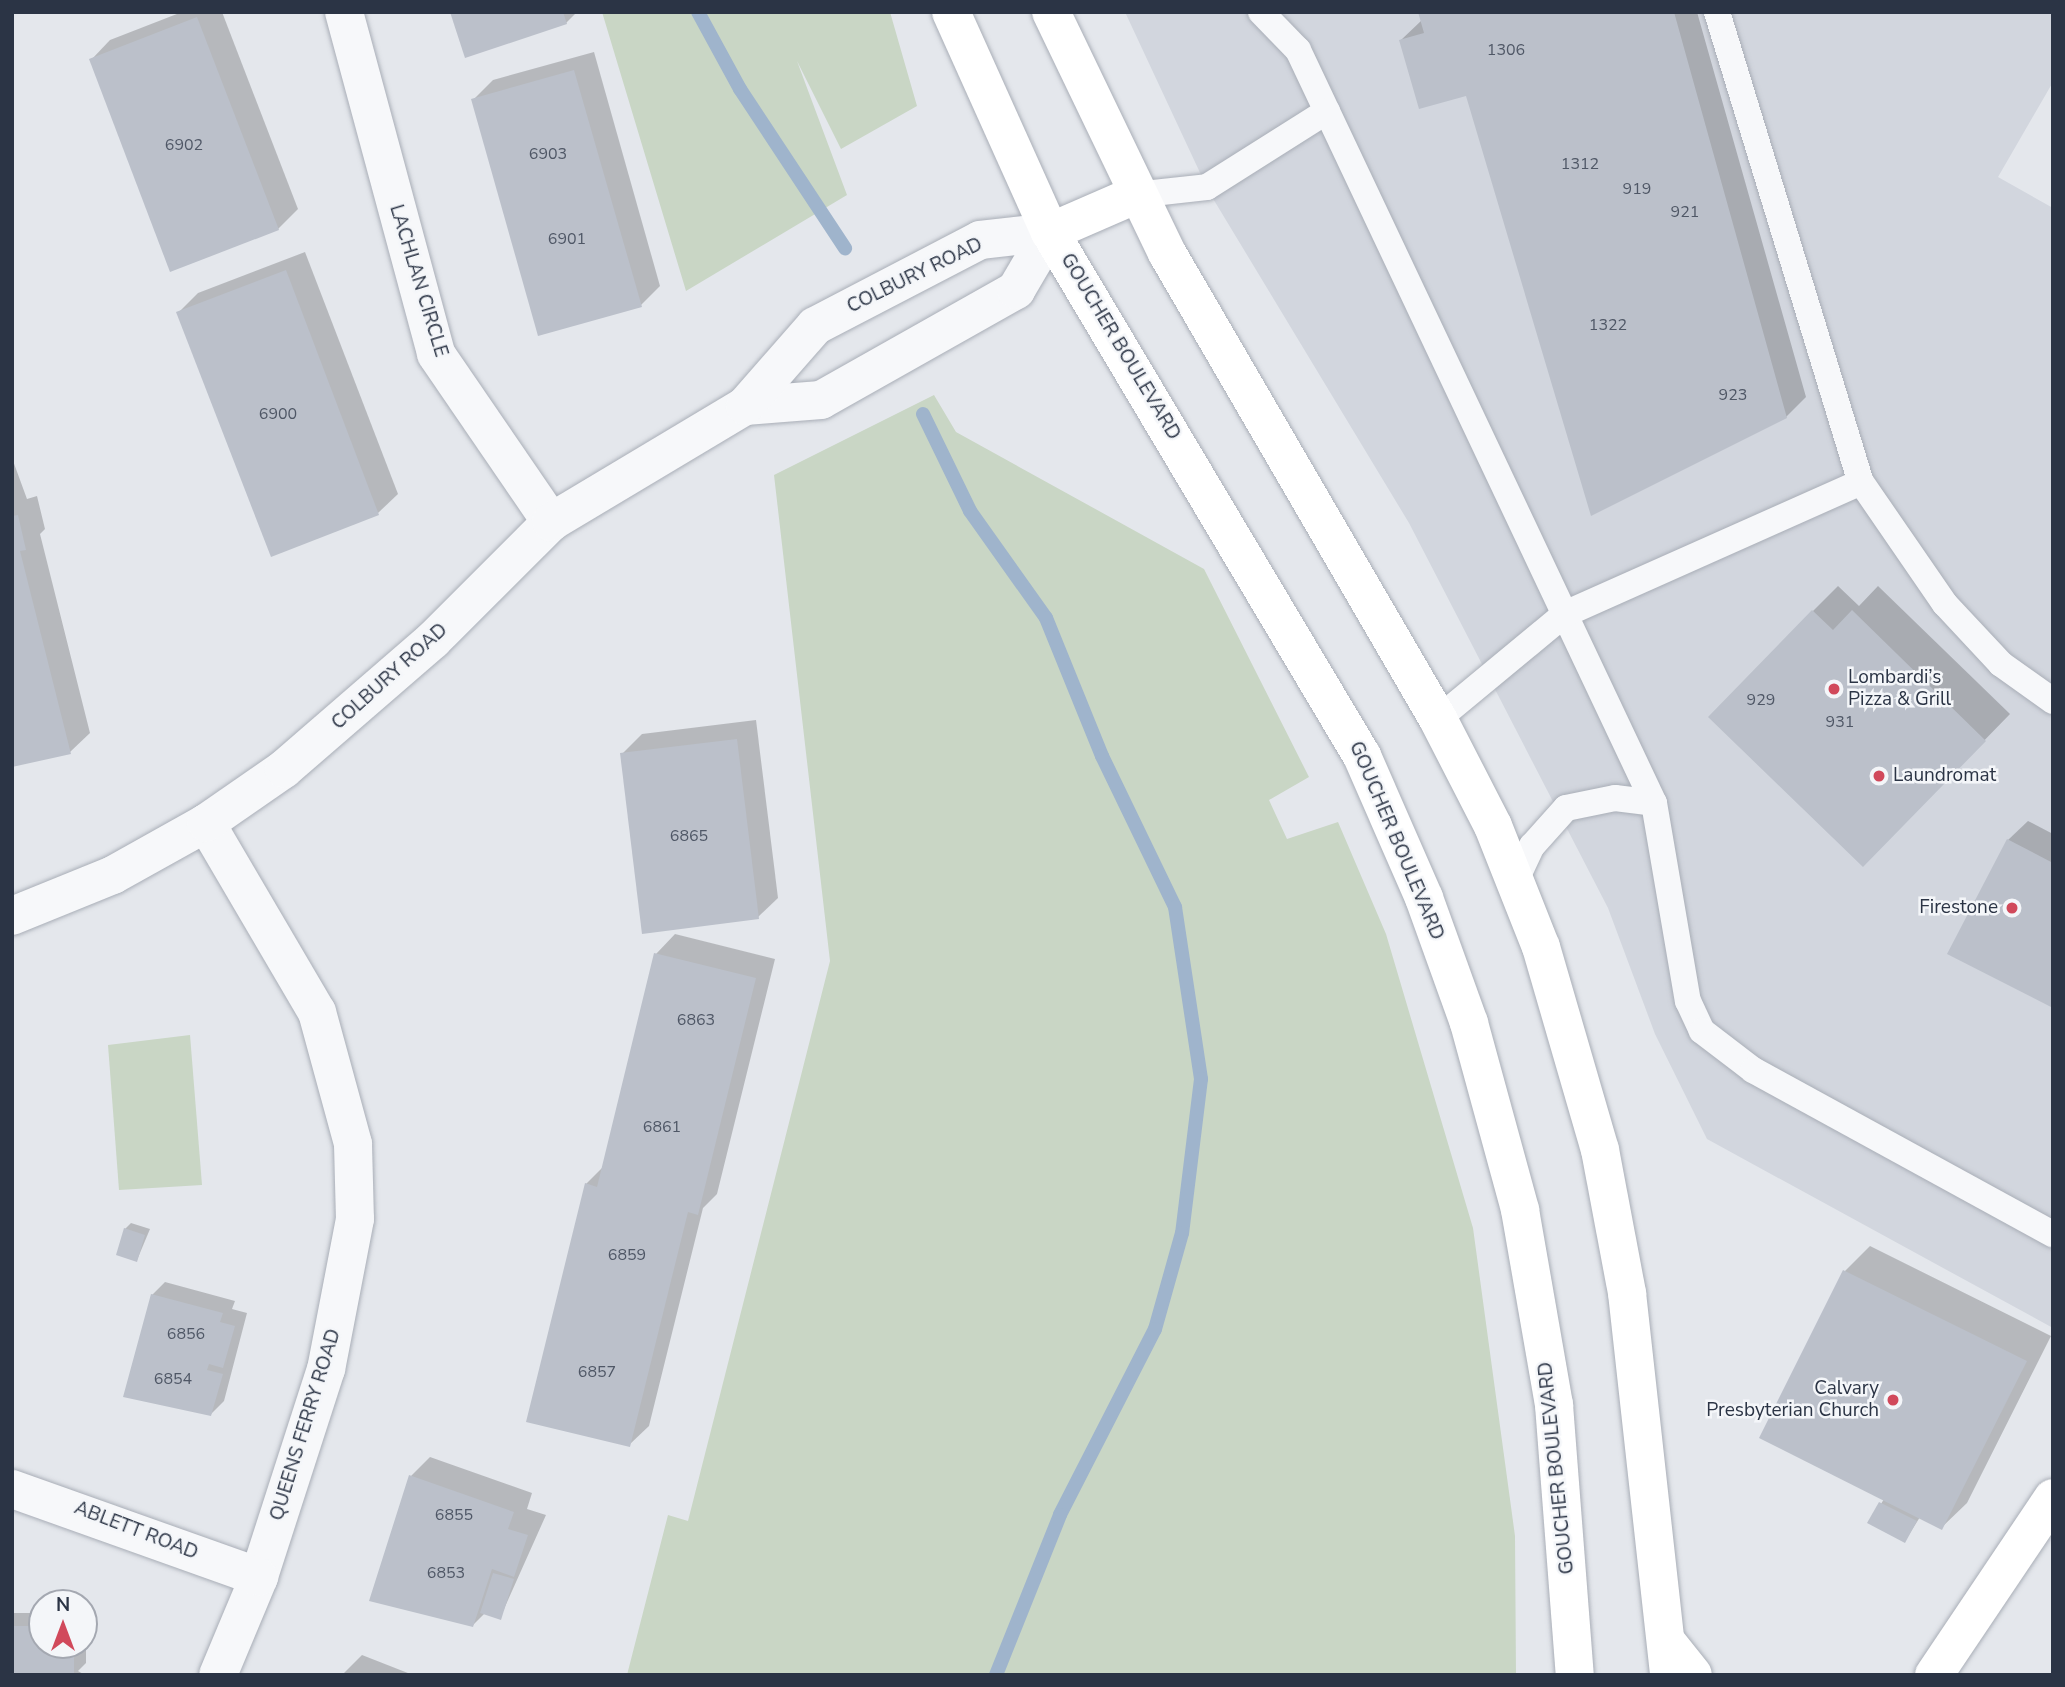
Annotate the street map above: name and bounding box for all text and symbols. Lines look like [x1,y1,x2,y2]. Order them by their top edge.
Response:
house number: 1306 [1487,40,1525,60]
house number: 6902 [165,135,203,155]
house number: 6903 [529,144,567,164]
house number: 1312 [1561,154,1599,174]
house number: 919 [1623,179,1651,199]
street label: LACHLAN CIRCLE [384,202,452,360]
house number: 921 [1671,202,1699,222]
house number: 6901 [548,229,586,249]
street label: COLBURY ROAD [844,233,986,319]
street label: GOUCHER BOULEVARD [1055,250,1185,444]
house number: 1322 [1589,315,1627,335]
house number: 923 [1719,385,1747,405]
house number: 6900 [259,404,297,424]
street label: COLBURY ROAD [328,619,452,735]
place label: Lombardi’s Pizza & Grill [1848,667,1951,711]
marker: Lombardi’s Pizza & Grill [1826,681,1842,697]
house number: 929 [1747,690,1775,710]
house number: 931 [1826,712,1854,732]
street label: GOUCHER BOULEVARD [1344,738,1448,944]
place label: Laundromat [1893,765,1996,787]
marker: Laundromat [1871,768,1887,784]
house number: 6865 [670,826,708,846]
place label: Firestone [1919,897,1998,919]
marker: Firestone [2004,900,2020,916]
house number: 6863 [677,1010,715,1030]
house number: 6861 [643,1117,681,1137]
house number: 6859 [608,1245,646,1265]
house number: 6856 [167,1324,205,1344]
street label: QUEENS FERRY ROAD [266,1326,346,1524]
street label: GOUCHER BOULEVARD [1535,1361,1579,1575]
house number: 6857 [578,1362,616,1382]
house number: 6854 [154,1369,192,1389]
place label: Calvary Presbyterian Church [1706,1378,1879,1422]
marker: Calvary Presbyterian Church [1885,1392,1901,1408]
street label: ABLETT ROAD [71,1497,201,1565]
house number: 6855 [435,1505,473,1525]
house number: 6853 [427,1563,465,1583]
north arrow [28,1589,98,1659]
text: N [56,1592,70,1618]

